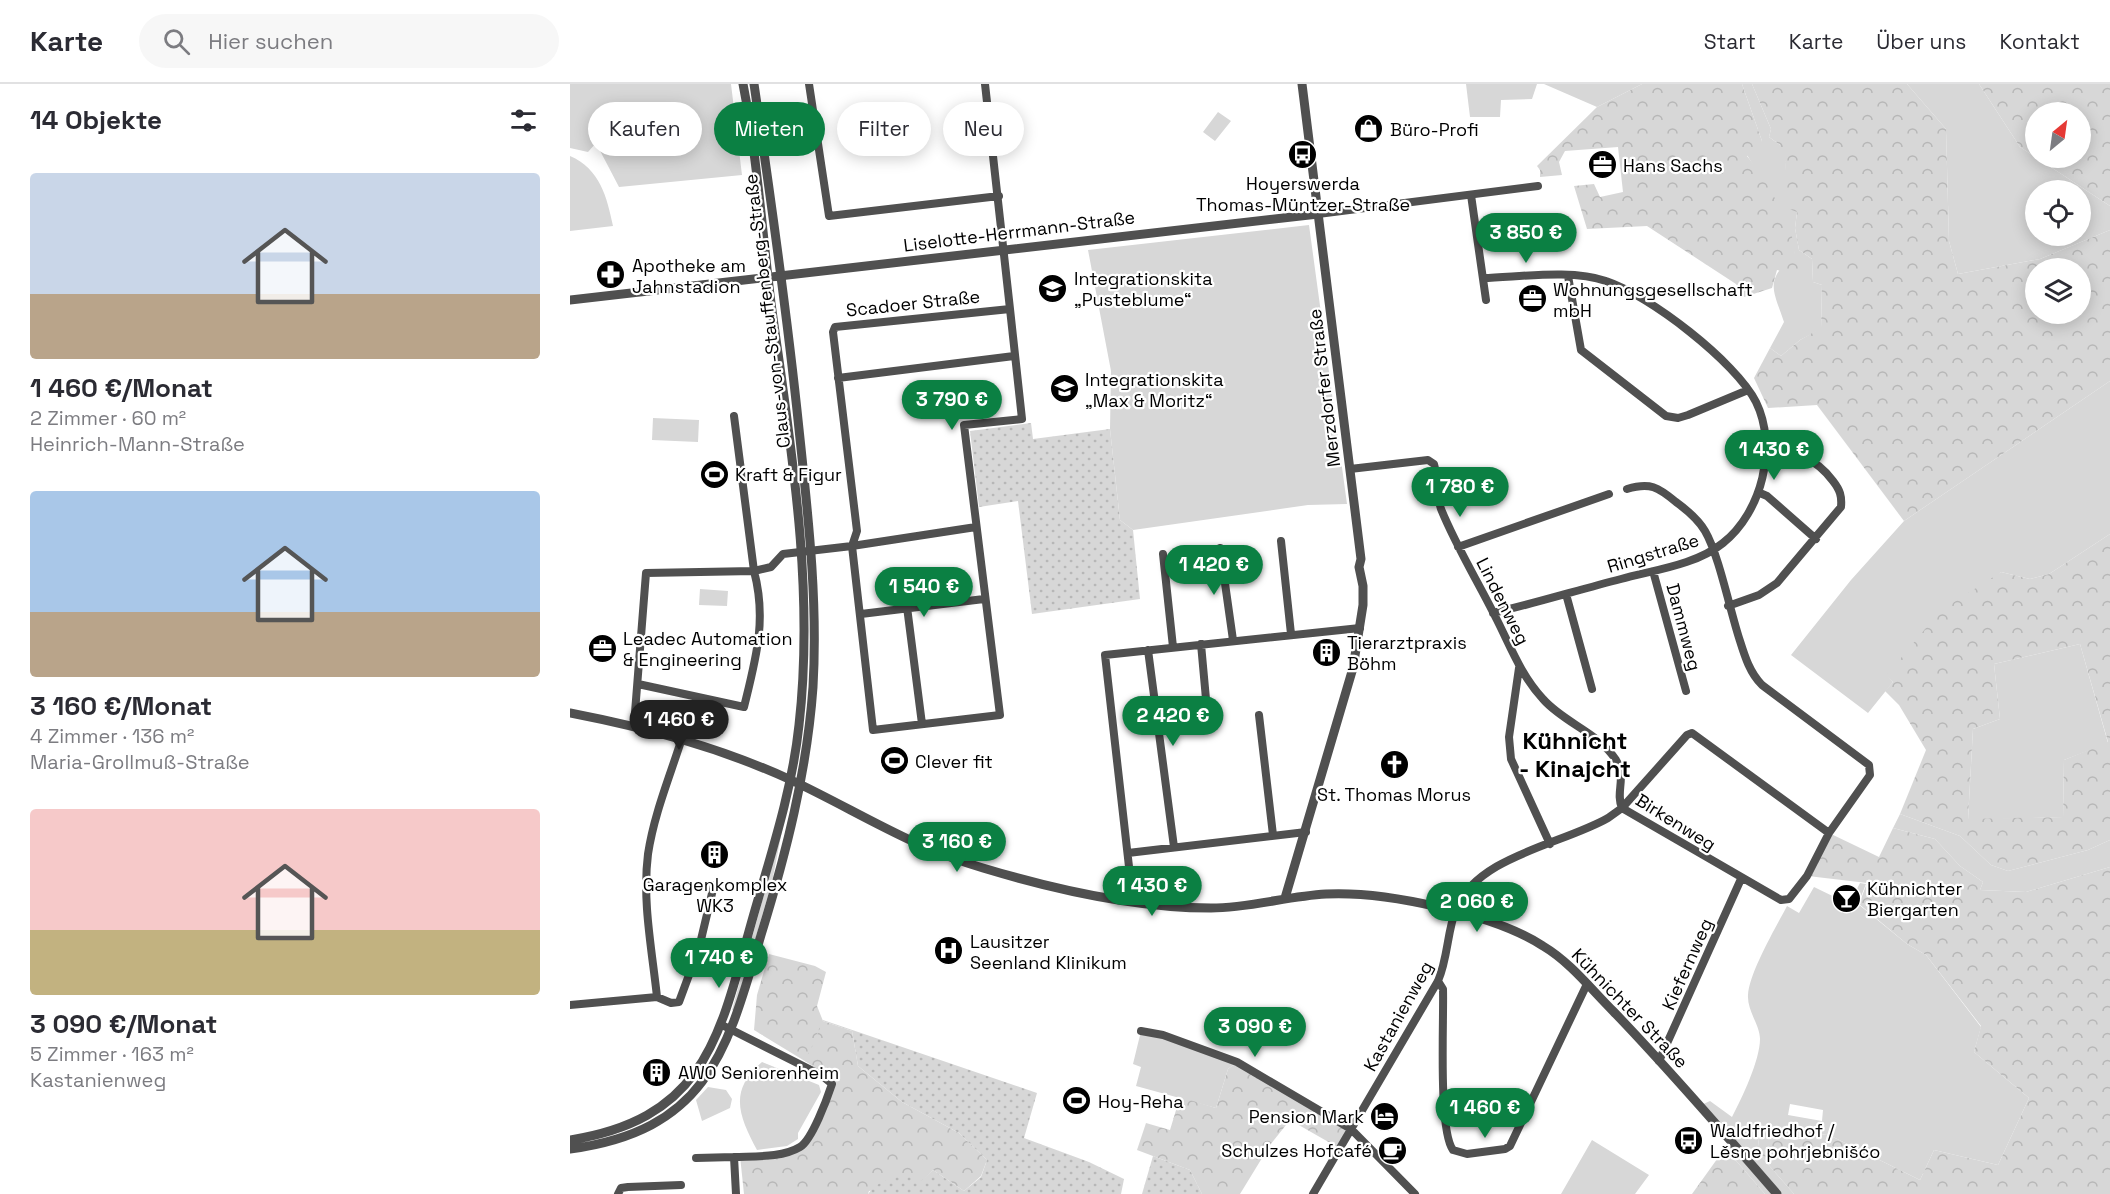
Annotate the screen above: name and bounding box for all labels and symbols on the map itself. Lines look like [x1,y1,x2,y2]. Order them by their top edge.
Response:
north arrow [2025,102,2091,168]
shop icon: Büro-Profi [1353,113,1385,145]
place label: Büro-Profi [1390,118,1479,141]
bus stop icon: Hoyerswerda Thomas-Müntzer-Straße [1287,138,1319,170]
office icon: Hans Sachs [1586,149,1618,181]
place label: Hans Sachs [1623,154,1723,177]
place label: Hoyerswerda Thomas-Müntzer-Straße [1196,172,1410,216]
street label: Claus-von-Stauffenberg-Straße [739,173,795,449]
street label: Liselotte-Herrmann-Straße [902,205,1136,257]
pin: 3 850 € [1471,213,1581,264]
place label: Apotheke am Jahnstadion [632,254,746,298]
pharmacy icon: Apotheke am Jahnstadion [595,259,627,291]
place label: Integrationskita „Pusteblume“ [1074,267,1213,311]
school or university icon: Integrationskita „Pusteblume“ [1037,272,1069,304]
place label: Wohnungsgesellschaft mbH [1553,278,1753,322]
office icon: Wohnungsgesellschaft mbH [1516,283,1548,315]
street label: Scadoer Straße [845,285,981,321]
street label: Merzdorfer Straße [1303,308,1345,468]
place label: Integrationskita „Max & Moritz“ [1085,368,1224,412]
school or university icon: Integrationskita „Max & Moritz“ [1048,373,1080,405]
pin: 3 790 € [897,380,1007,431]
pin: 1 430 € [1719,430,1829,481]
sports icon: Kraft & Figur [698,458,730,490]
place label: Kraft & Figur [735,463,842,486]
pin: 1 780 € [1405,467,1515,518]
street label: Ringstraße [1604,528,1702,578]
pin: 1 420 € [1159,545,1269,596]
street label: Lindenweg [1471,553,1535,649]
pin: 1 540 € [869,567,979,618]
street label: Dammweg [1661,581,1707,673]
place label: Leadec Automation & Engineering [623,627,792,671]
place label: Tierarztpraxis Böhm [1347,631,1467,675]
office icon: Leadec Automation & Engineering [586,632,618,664]
building icon: Tierarztpraxis Böhm [1310,636,1342,668]
pin: 2 420 € [1118,696,1228,747]
pin: 1 460 € [624,700,734,751]
district label: Kühnicht - Kinajcht [1519,725,1631,784]
sports icon: Clever fit [878,745,910,777]
church icon: St. Thomas Morus [1378,749,1410,781]
place label: Clever fit [915,750,993,773]
place label: St. Thomas Morus [1317,783,1471,806]
street label: Birkenweg [1632,788,1720,856]
pin: 3 160 € [902,822,1012,873]
building icon: Garagenkomplex WK3 [699,839,731,871]
pin: 1 430 € [1097,866,1207,917]
place label: Garagenkomplex WK3 [643,873,787,917]
place label: Kühnichter Biergarten [1867,877,1962,921]
pin: 2 060 € [1422,882,1532,933]
bar icon: Kühnichter Biergarten [1830,882,1862,914]
street label: Kiefernweg [1657,915,1717,1013]
place label: Lausitzer Seenland Klinikum [970,930,1127,974]
hospital icon: Lausitzer Seenland Klinikum [933,935,965,967]
pin: 1 740 € [664,938,774,989]
street label: Kühnichter Straße [1567,943,1693,1073]
street label: Kastanienweg [1358,957,1438,1075]
pin: 3 090 € [1200,1007,1310,1058]
building icon: AWO Seniorenheim [641,1056,673,1088]
place label: AWO Seniorenheim [678,1061,839,1084]
sports icon: Hoy-Reha [1061,1085,1093,1117]
pin: 1 460 € [1430,1088,1540,1139]
place label: Hoy-Reha [1098,1090,1184,1113]
hotel icon: Pension Mark [1369,1100,1401,1132]
place label: Pension Mark [1249,1105,1364,1128]
place label: Waldfriedhof / Lěsne pohrjebnišćo [1710,1119,1880,1163]
bus stop icon: Waldfriedhof / Lěsne pohrjebnišćo [1673,1124,1705,1156]
cafe icon: Schulzes Hofcafé [1377,1134,1409,1166]
place label: Schulzes Hofcafé [1221,1139,1372,1162]

